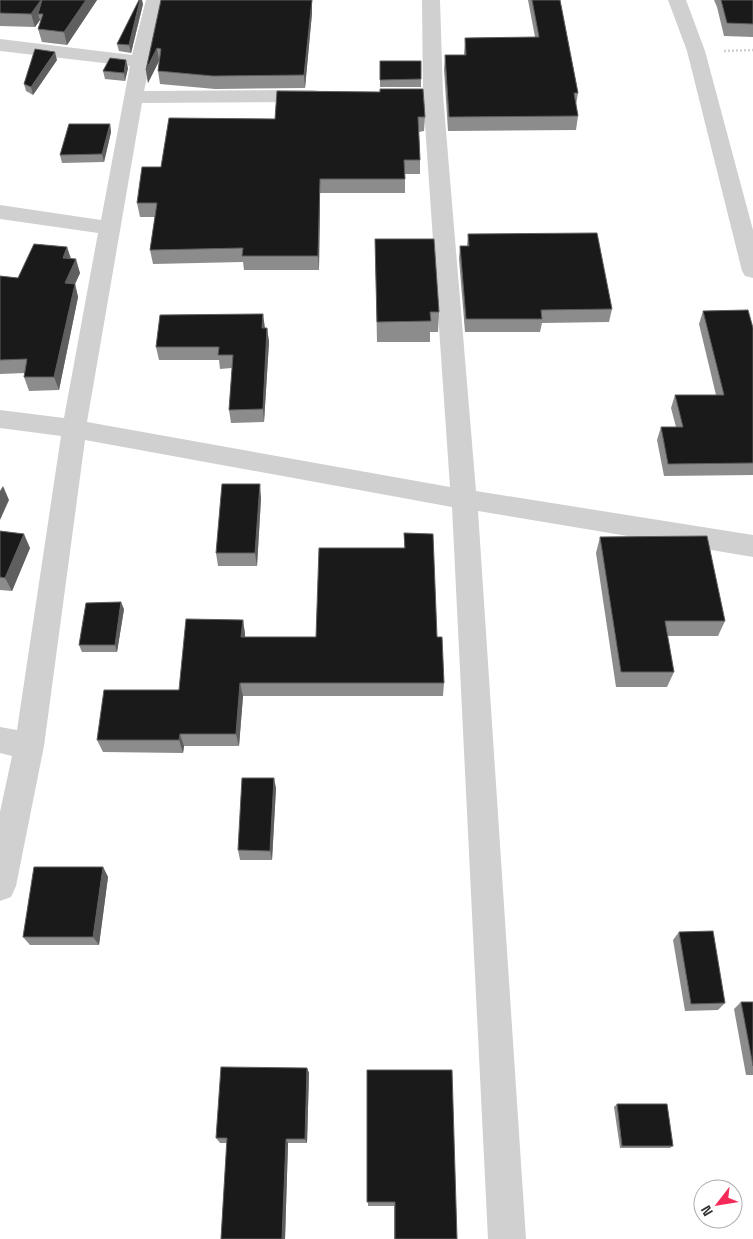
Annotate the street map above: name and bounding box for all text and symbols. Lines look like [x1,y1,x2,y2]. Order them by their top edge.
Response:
north arrow [693,1179,743,1229]
text: N [697,1202,717,1219]

